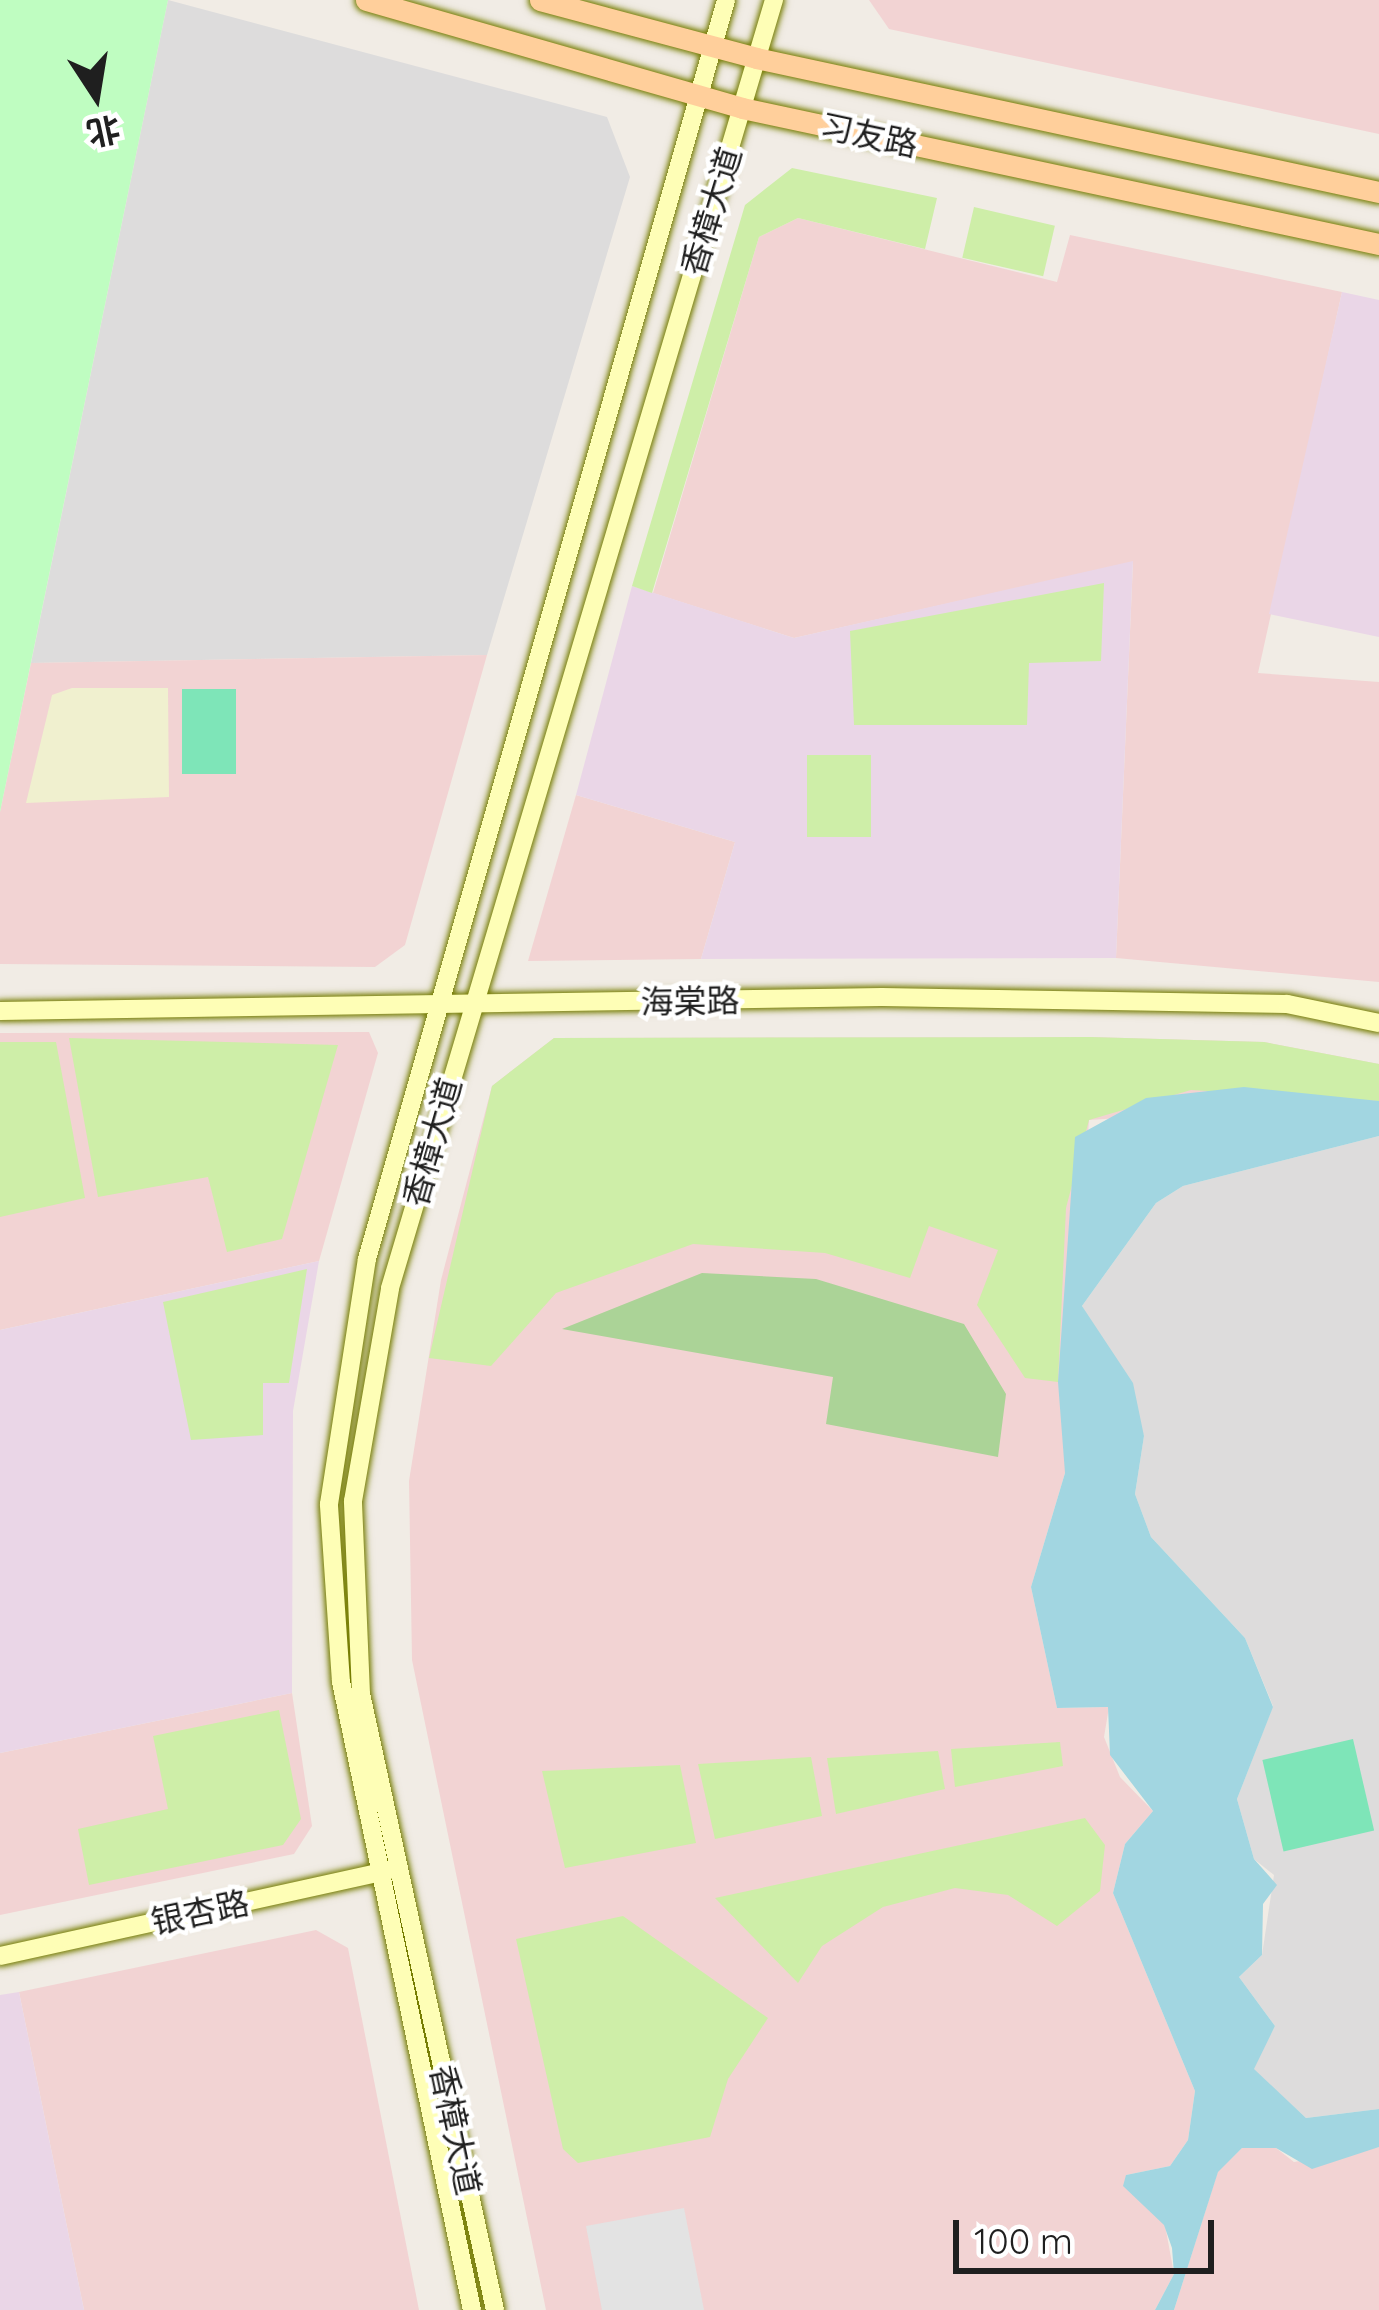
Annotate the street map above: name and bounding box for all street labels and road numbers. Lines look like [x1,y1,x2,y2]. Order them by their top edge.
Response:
street label: 习友路 [816,105,922,165]
street label: 香樟大道 [673,142,749,280]
street label: 海棠路 [640,980,740,1022]
street label: 香樟大道 [395,1073,469,1211]
street label: 银杏路 [147,1882,253,1942]
street label: 香樟大道 [423,2061,489,2199]

